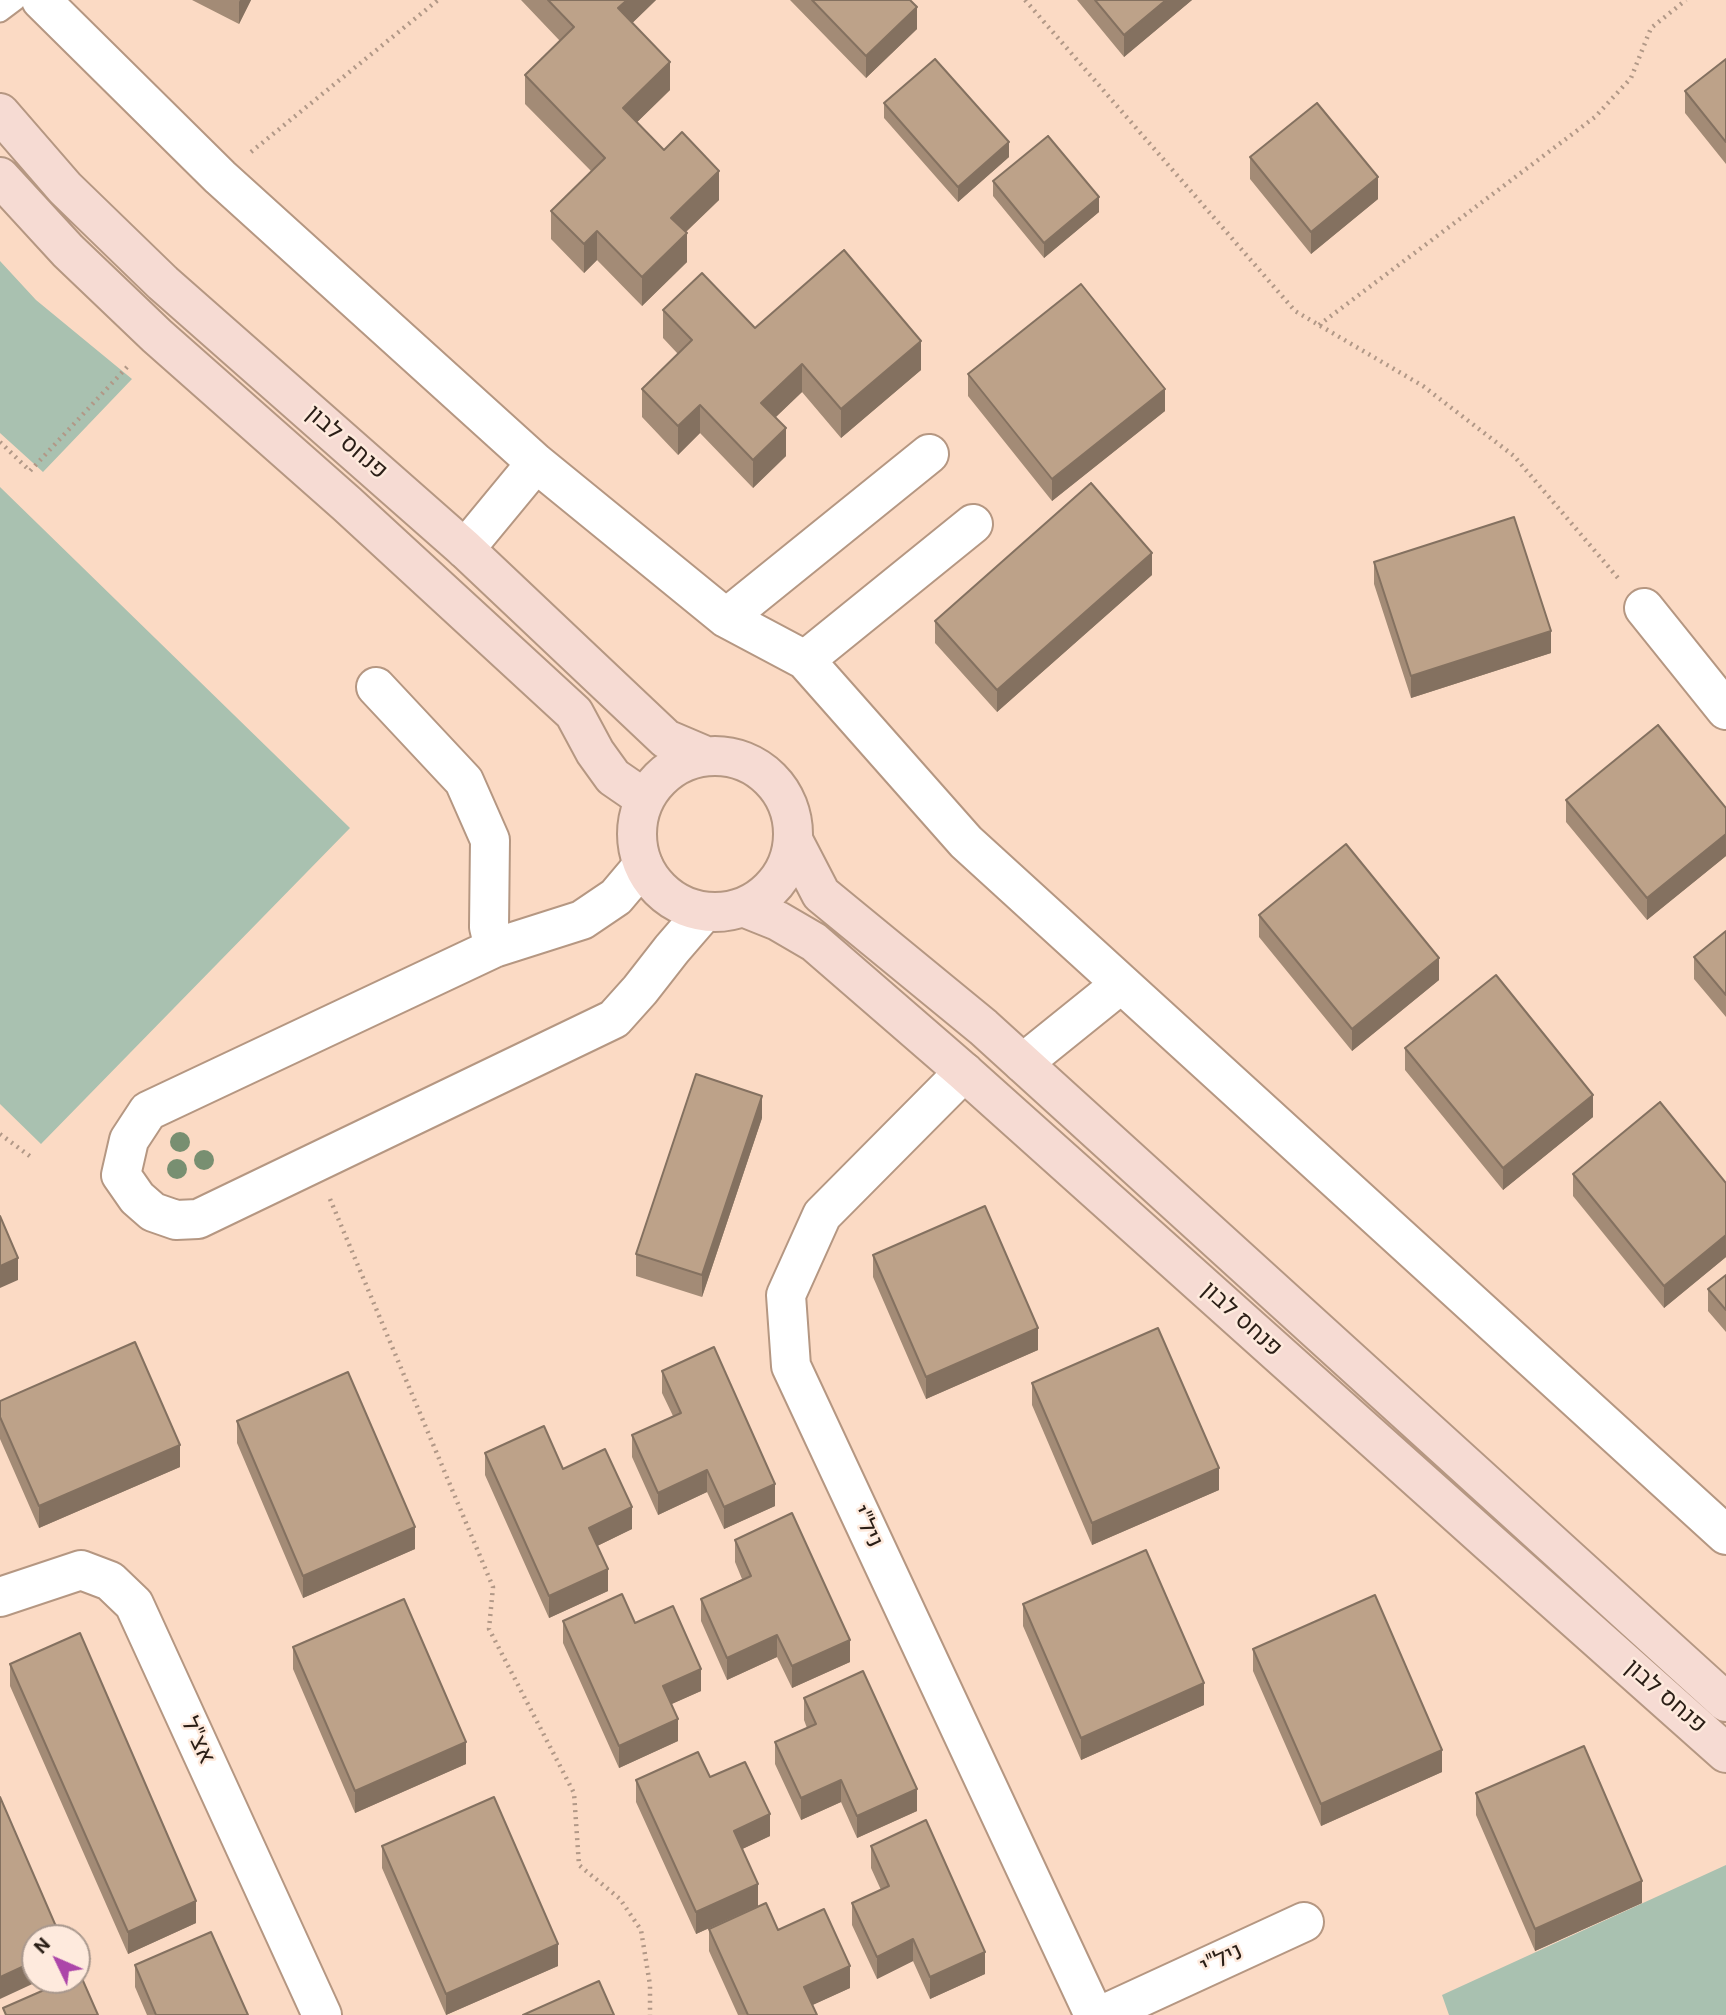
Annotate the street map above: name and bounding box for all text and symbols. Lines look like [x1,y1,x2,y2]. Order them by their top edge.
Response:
street label: פנחס לבון [299,400,393,486]
street label: פנחס לבון [1195,1276,1287,1364]
street label: ניל"י [844,1501,888,1553]
street label: פנחס לבון [1618,1654,1712,1740]
street label: אצ"ל [174,1713,220,1769]
north arrow [21,1924,91,1994]
text: N [29,1933,55,1958]
street label: ניל"י [1196,1938,1248,1982]

